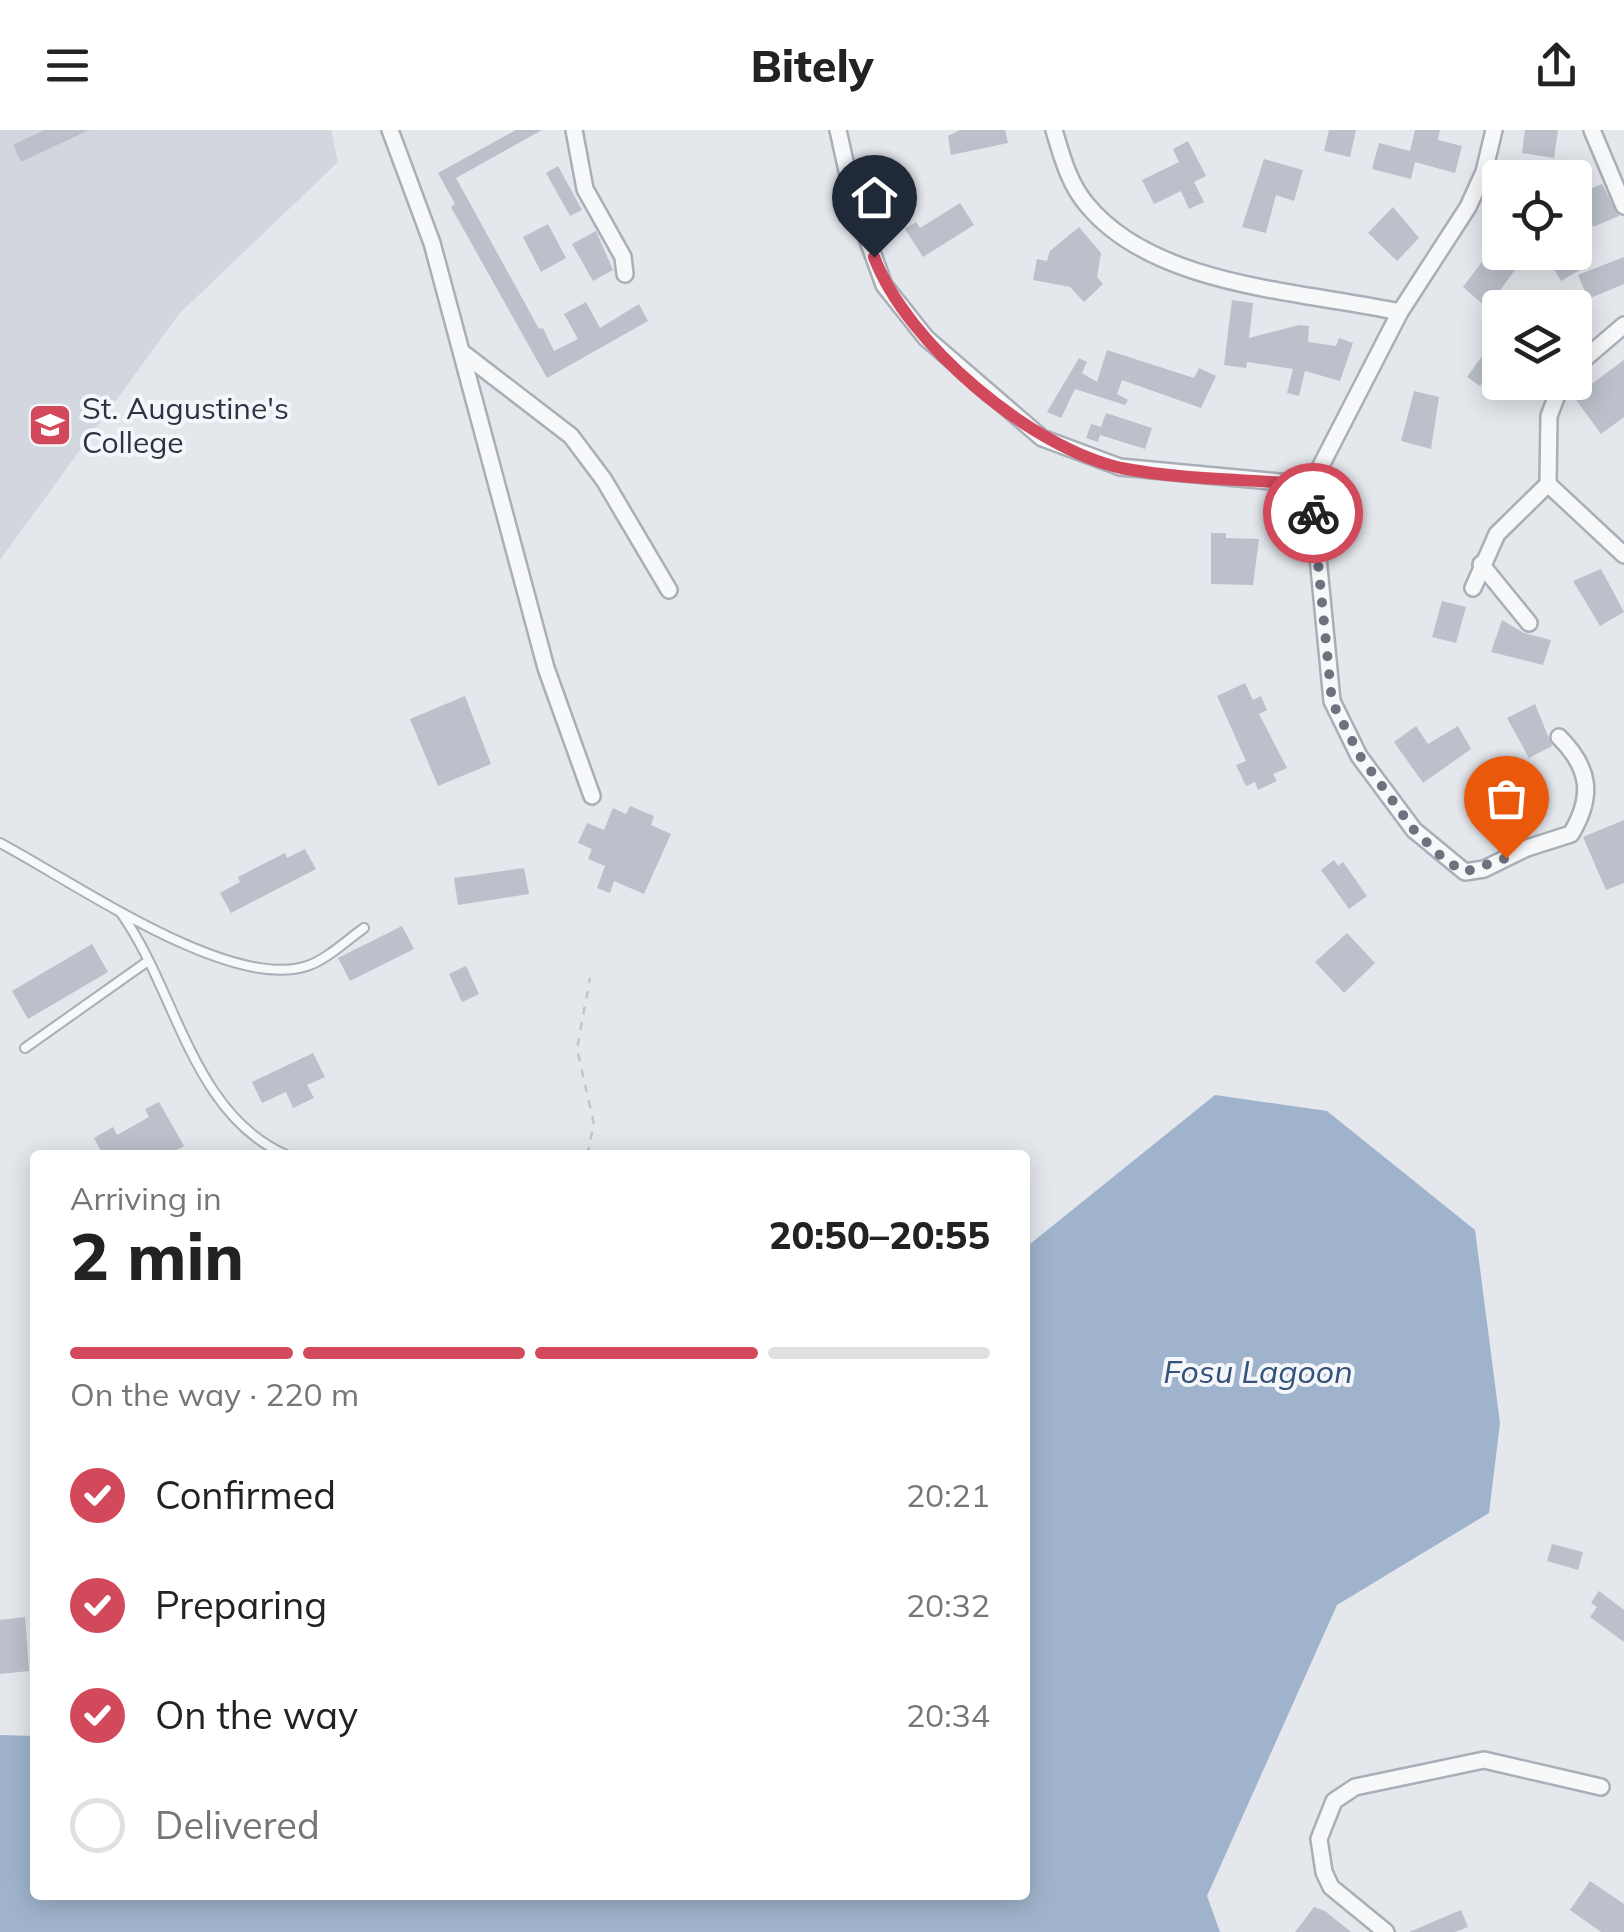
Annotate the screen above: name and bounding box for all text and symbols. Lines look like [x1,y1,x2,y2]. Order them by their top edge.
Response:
text: Bitely [750,37,874,93]
icon: menu [40,38,95,93]
icon: share [1529,38,1584,93]
pin [832,155,917,258]
map controls [1482,160,1592,400]
button: locate [1482,160,1592,270]
icon: home [847,170,902,225]
button: layers [1482,290,1592,400]
place label: St. Augustine's College [82,389,289,461]
school or university icon: St. Augustine's College [27,402,73,448]
courier [1263,463,1363,563]
icon: bike [1286,486,1341,541]
pin [1464,756,1549,859]
icon: bag [1479,771,1534,826]
text: Arriving in [70,1178,222,1218]
text: 20:50–20:55 [769,1211,990,1259]
text: 2 min [70,1215,244,1296]
water label: Fosu Lagoon [1163,1351,1353,1391]
text: On the way · 220 m [70,1374,359,1414]
icon: check [70,1468,125,1523]
text: Confirmed [155,1471,336,1519]
text: 20:21 [906,1475,990,1515]
icon: check [70,1578,125,1633]
text: Preparing [155,1581,327,1629]
text: 20:32 [906,1585,990,1625]
icon: check [70,1688,125,1743]
text: On the way [155,1691,358,1739]
text: 20:34 [906,1695,990,1735]
text: Delivered [155,1801,320,1849]

